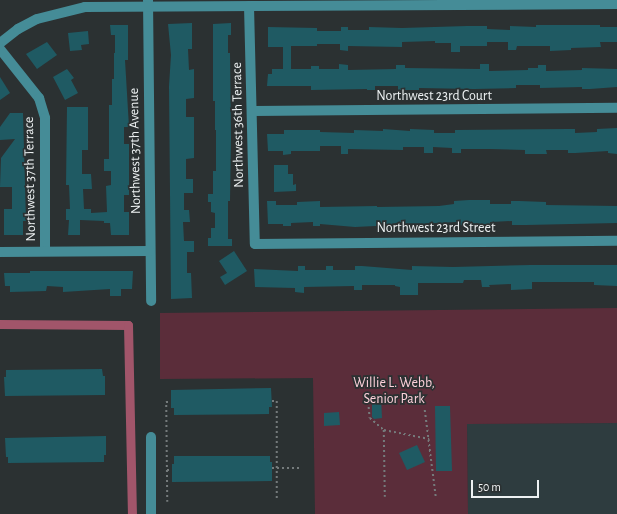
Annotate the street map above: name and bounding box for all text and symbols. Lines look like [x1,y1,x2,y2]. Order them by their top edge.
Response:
street label: Northwest 36th Terrace [229,62,247,188]
street label: Northwest 37th Avenue [126,88,144,214]
street label: Northwest 23rd Court [376,88,492,104]
street label: Northwest 37th Terrace [21,116,39,242]
street label: Northwest 23rd Street [377,220,495,236]
park label: Willie L. Webb, Senior Park [353,375,435,408]
scale bar [473,472,541,498]
text: 50 m [478,481,501,493]

